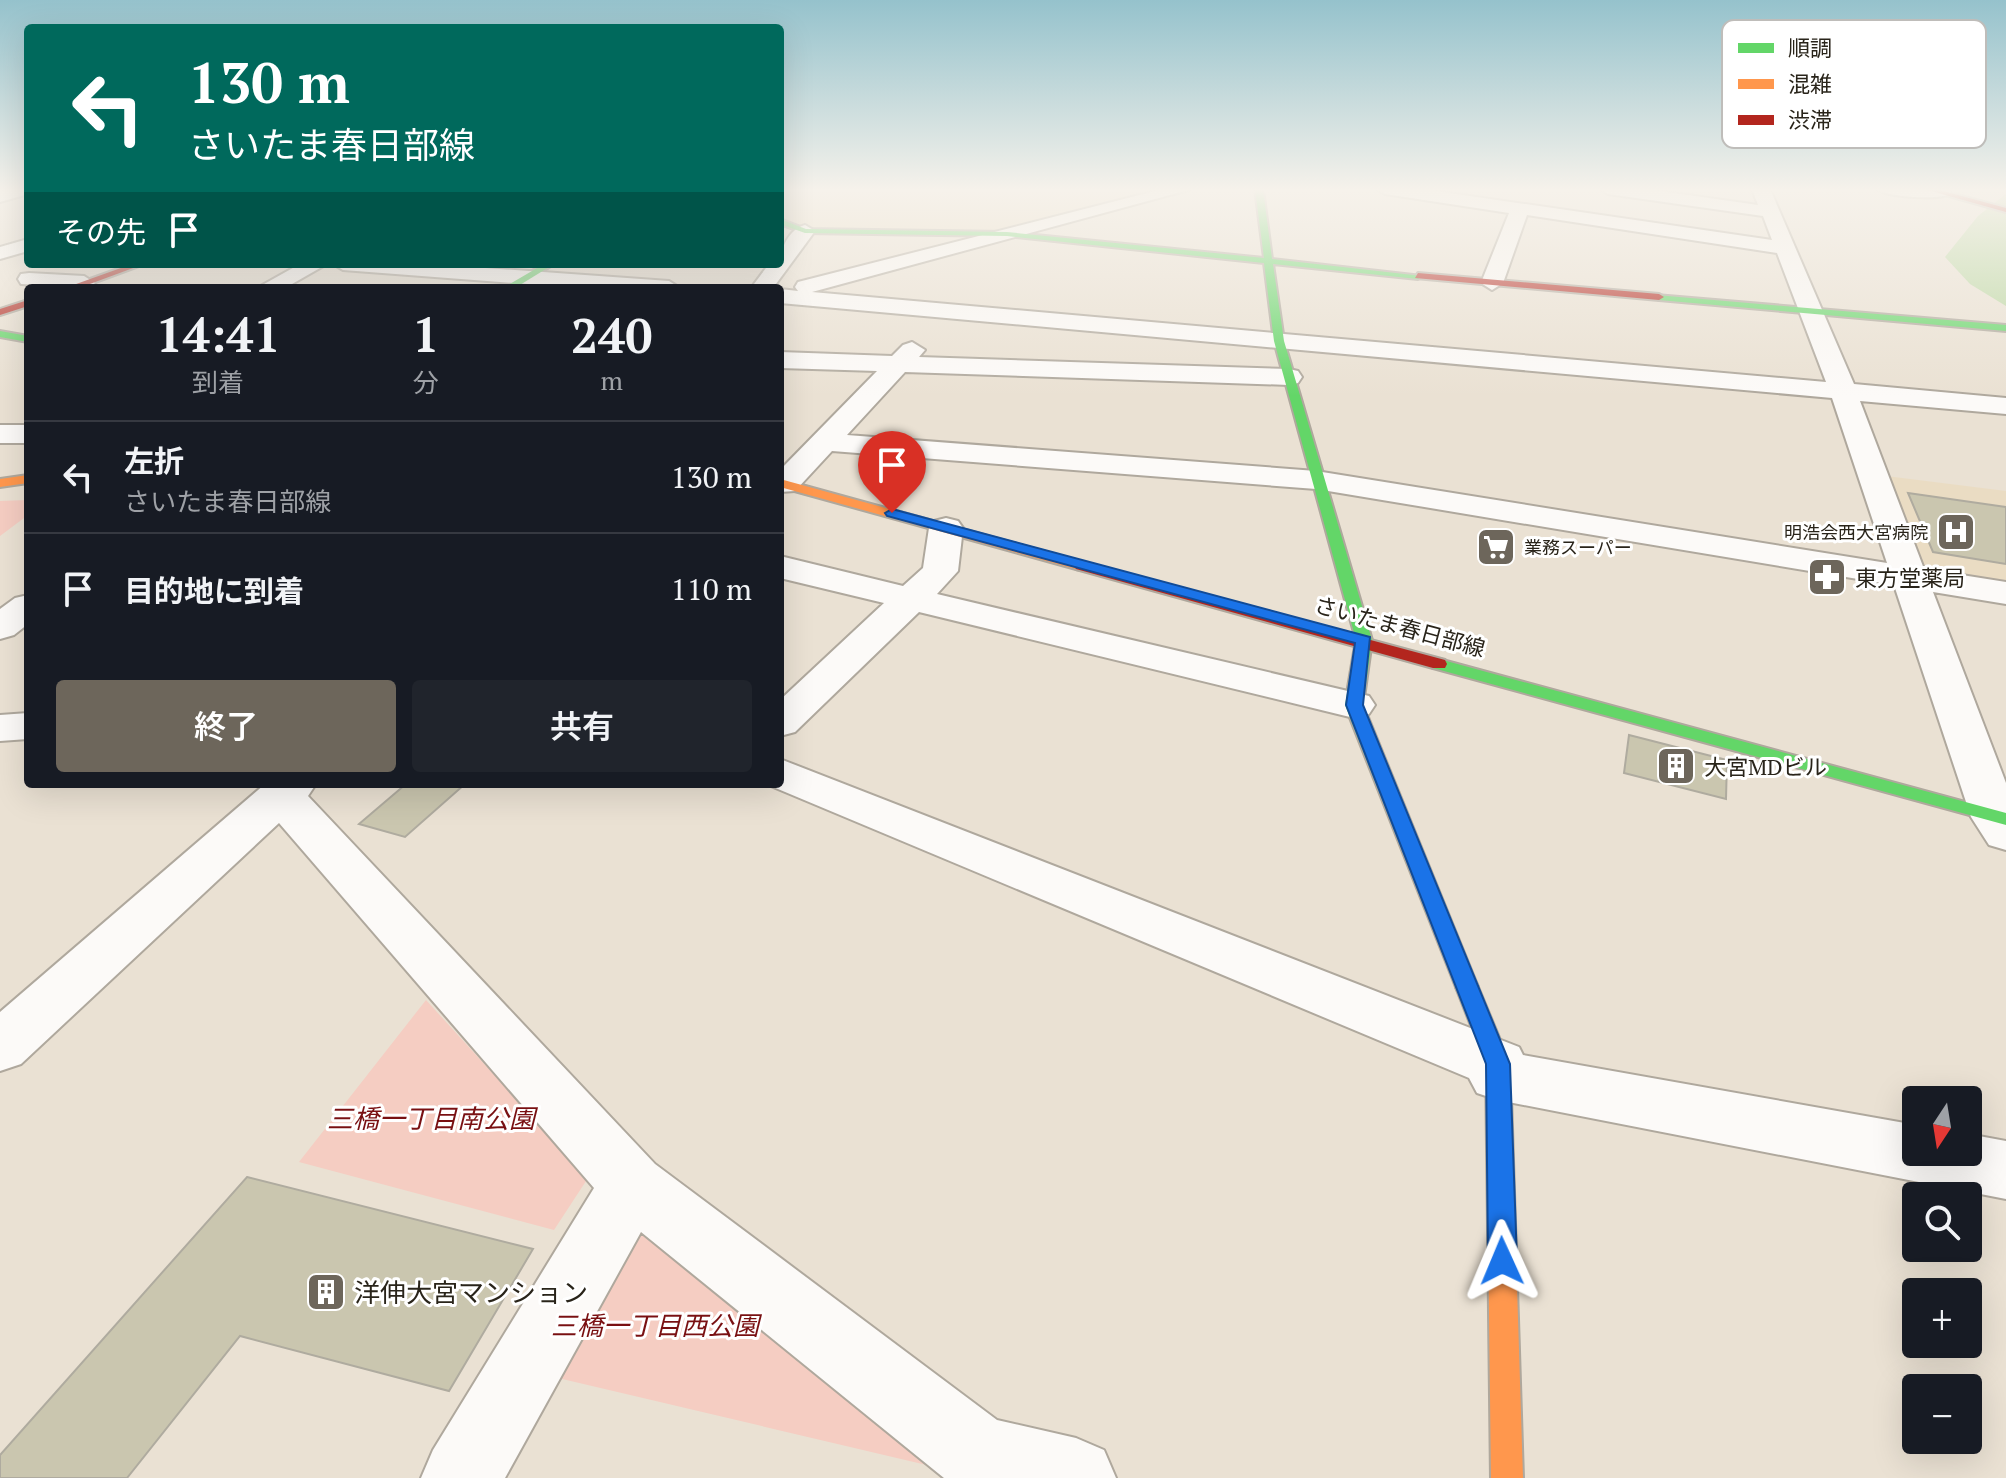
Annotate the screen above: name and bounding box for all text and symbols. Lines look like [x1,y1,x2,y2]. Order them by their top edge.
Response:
legend [1722,20,1986,148]
text: 順調 [1788,33,1832,62]
text: 130 m [188,45,350,119]
icon: left [56,56,160,160]
text: 混雑 [1788,69,1832,98]
text: 渋滞 [1788,105,1832,134]
text: さいたま春日部線 [188,121,475,168]
icon: arrive [162,208,206,252]
text: その先 [56,212,146,252]
text: 14:41 [156,302,281,366]
text: 1 [412,302,439,366]
text: 240 [571,303,652,367]
text: m [600,363,623,397]
text: 到着 [192,365,244,399]
text: 分 [413,365,439,399]
pin [858,431,926,513]
text: 左折 [124,441,184,481]
icon: arrive [870,443,914,487]
icon: left [56,455,100,499]
text: 130 m [671,457,752,497]
text: さいたま春日部線 [124,484,331,518]
hospital icon: 明浩会西大宮病院 [1935,511,1977,553]
place label: 明浩会西大宮病院 [1784,520,1928,544]
supermarket icon: 業務スーパー [1475,526,1517,568]
place label: 業務スーパー [1524,535,1632,559]
pharmacy icon: 東方堂薬局 [1806,556,1848,598]
place label: 東方堂薬局 [1855,563,1965,592]
icon: arrive [56,567,100,611]
text: 110 m [671,569,752,609]
text: 目的地に到着 [124,571,304,611]
street label: さいたま春日部線 [1312,589,1488,663]
button: 終了 [56,680,396,772]
button: 共有 [412,680,752,772]
building icon: 大宮MDビル [1655,745,1697,787]
place label: 大宮MDビル [1704,752,1827,781]
north arrow [1902,1086,1982,1166]
map controls [1902,1086,1982,1454]
park label: 三橋一丁目南公園 [327,1101,539,1135]
button: search [1902,1182,1982,1262]
position arrow [1460,1219,1544,1303]
building icon: 洋伸大宮マンション [305,1271,347,1313]
place label: 洋伸大宮マンション [354,1275,588,1309]
button: + [1902,1278,1982,1358]
park label: 三橋一丁目西公園 [551,1308,763,1342]
button: − [1902,1374,1982,1454]

